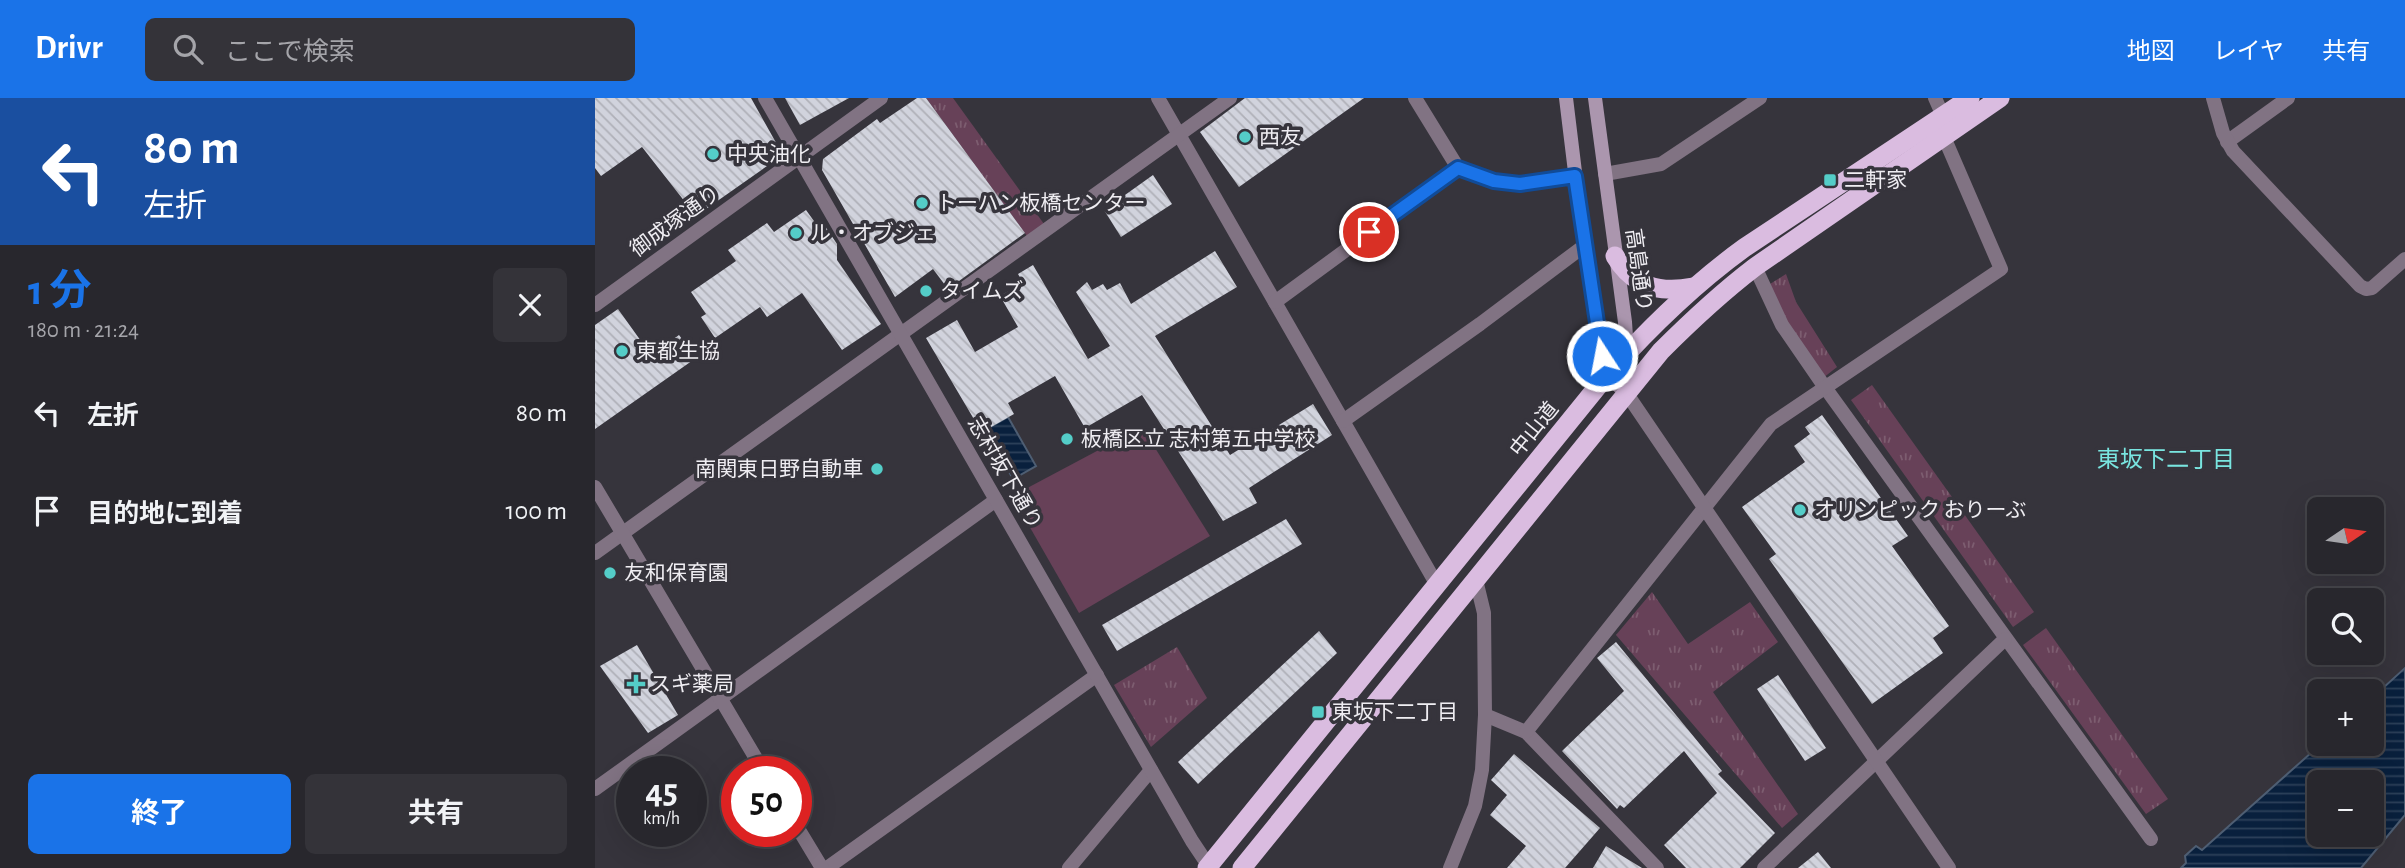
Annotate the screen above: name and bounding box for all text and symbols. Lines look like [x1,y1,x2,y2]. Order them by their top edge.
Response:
search box [145,18,635,81]
icon: search [169,30,207,68]
text: Drivr [35,32,103,65]
text: ここで検索 [225,39,355,65]
text: 地図 [2127,40,2175,64]
text: レイヤ [2213,40,2284,64]
text: 共有 [2322,40,2370,64]
text: 80 m [143,124,240,173]
icon: left [28,126,119,217]
place label: 西友 [1259,126,1301,148]
marker: 西友 [1237,129,1253,145]
place label: 中央油化 [727,143,811,165]
marker: 中央油化 [705,146,721,162]
place label: 二軒家 [1844,169,1907,191]
marker: 二軒家 [1822,172,1838,188]
street label: 御成塚通り [626,181,724,261]
text: 左折 [143,190,207,222]
place label: トーハン板橋センター [936,192,1146,214]
marker: トーハン板橋センター [914,195,930,211]
pin [1339,202,1399,262]
icon: arrive [1350,213,1388,251]
place label: ル・オブジェ [810,221,936,244]
marker: ル・オブジェ [788,225,804,241]
street label: 高島通り [1622,227,1656,313]
button: close [493,268,567,342]
text: 1 分 [28,270,91,312]
place label: タイムズ [940,279,1024,302]
marker: タイムズ [918,283,934,299]
text: 180 m · 21:24 [28,319,139,342]
position arrow [1565,319,1639,393]
place label: 東都生協 [636,340,720,362]
marker: 東都生協 [614,343,630,359]
icon: left [28,394,66,432]
street label: 中山道 [1506,398,1562,460]
text: 80 m [516,400,567,426]
text: 左折 [87,403,139,429]
street label: 志村坂下通り [964,413,1046,533]
place label: 板橋区立 志村第五中学校 [1081,428,1315,450]
marker: 板橋区立 志村第五中学校 [1059,431,1075,447]
district label: 東坂下二丁目 [2097,447,2235,472]
place label: 南関東日野自動車 [695,458,863,480]
marker: 南関東日野自動車 [869,461,885,477]
icon: arrive [28,492,66,530]
north arrow [2307,497,2383,574]
map controls [2307,497,2384,847]
text: 100 m [506,498,567,524]
place label: オリンピック おりーぶ [1814,499,2027,521]
text: 目的地に到着 [87,501,243,527]
marker: オリンピック おりーぶ [1792,502,1808,518]
place label: 友和保育園 [624,562,729,584]
marker: 友和保育園 [602,565,618,581]
button: search [2307,588,2384,665]
place label: スギ薬局 [650,673,734,695]
marker: スギ薬局 [628,676,644,692]
button: + [2307,679,2384,756]
place label: 東坂下二丁目 [1332,701,1458,723]
marker: 東坂下二丁目 [1310,704,1326,720]
speed limit sign: 50 [721,756,812,847]
button: − [2307,770,2384,847]
button: 終了 [28,774,291,854]
button: 共有 [305,774,567,854]
text: 45 [645,775,678,810]
text: km/h [643,810,680,828]

